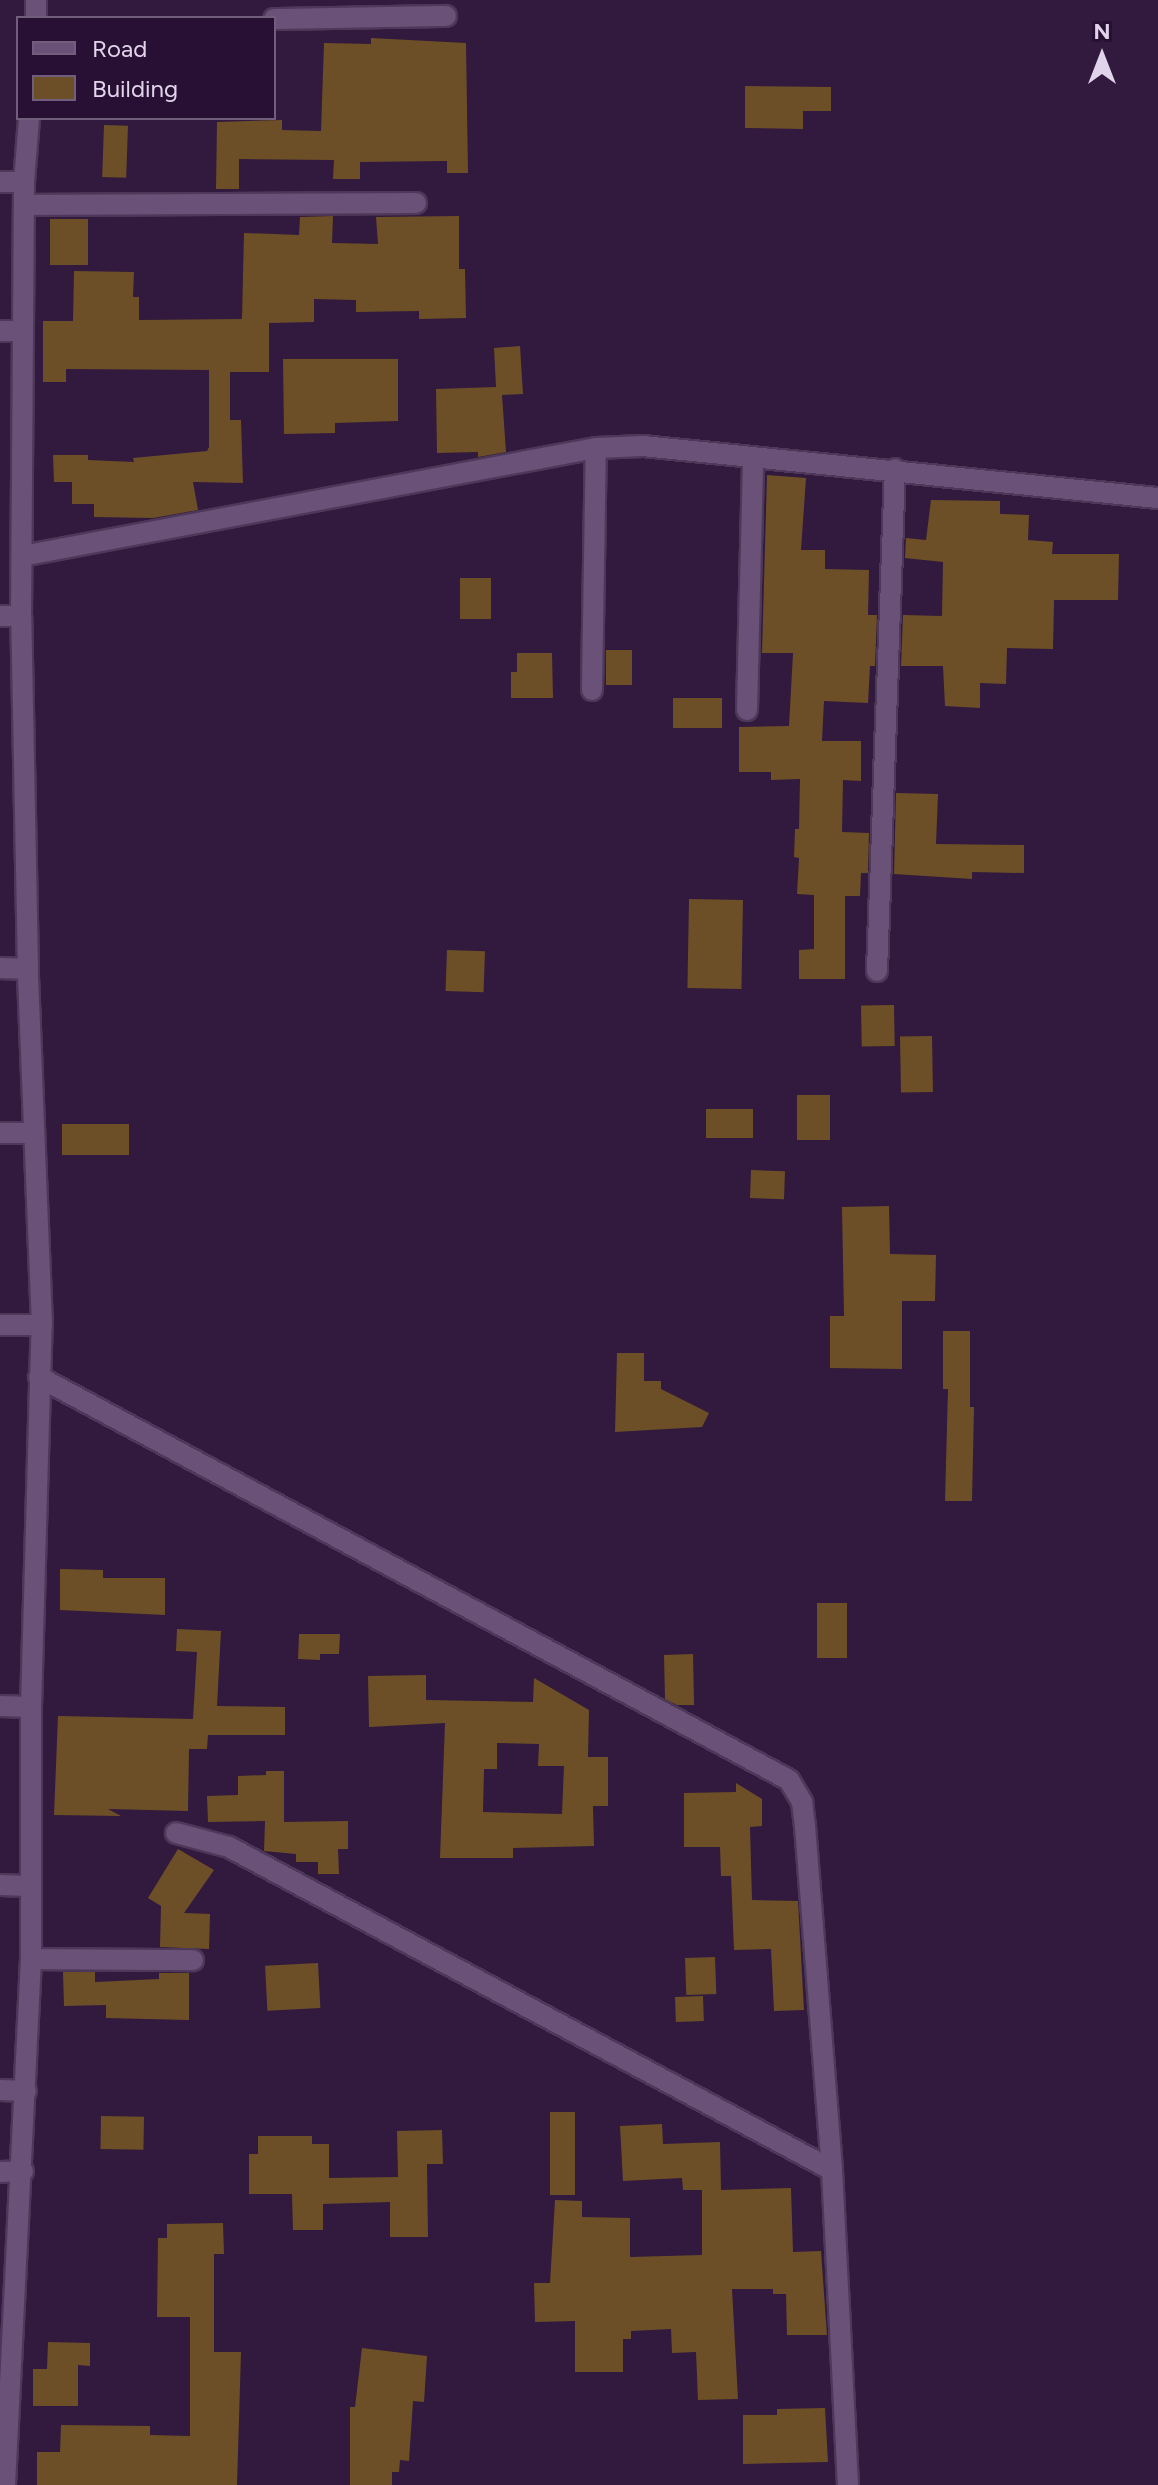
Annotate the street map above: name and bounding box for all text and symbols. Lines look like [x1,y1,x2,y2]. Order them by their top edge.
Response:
legend [16,16,276,120]
north arrow [1062,16,1142,96]
text: N [1093,18,1111,45]
text: Road [92,34,147,63]
text: Building [92,74,178,103]

